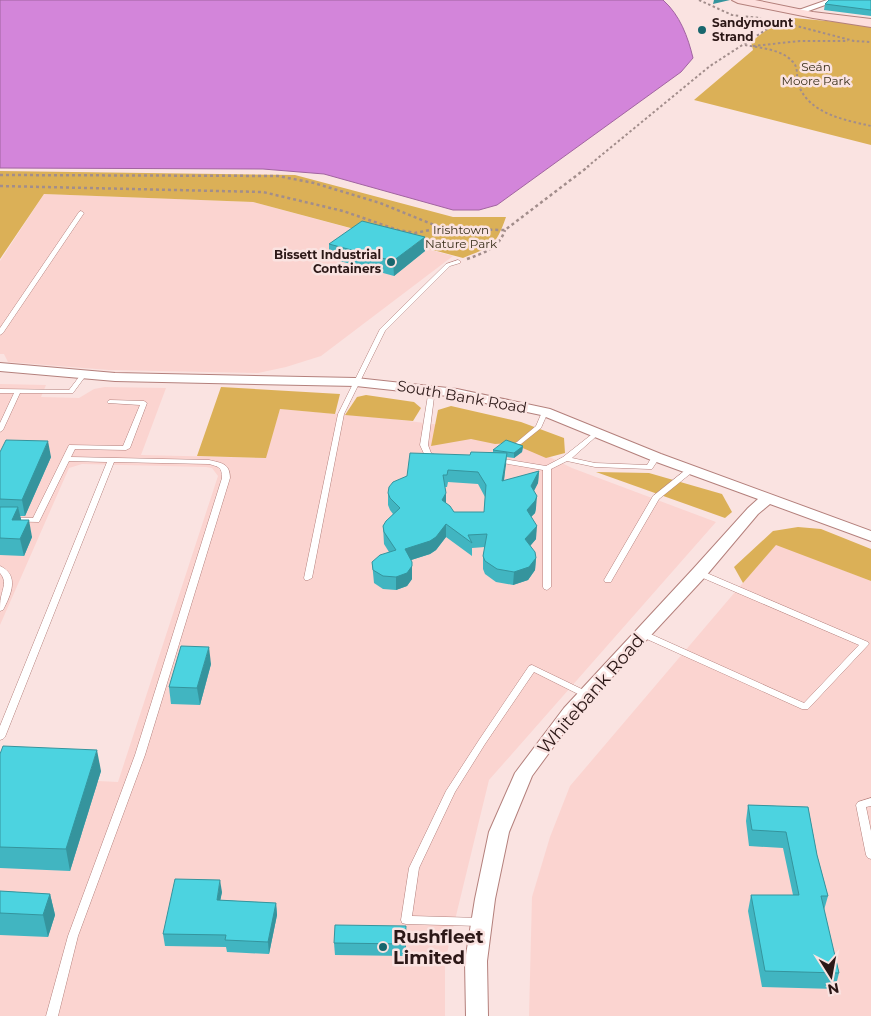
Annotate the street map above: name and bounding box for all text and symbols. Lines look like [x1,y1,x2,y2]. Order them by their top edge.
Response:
place label: Sandymount Strand [712,15,794,44]
marker: Sandymount Strand [696,24,708,36]
park label: Seán Moore Park [782,59,851,88]
park label: Irishtown Nature Park [425,222,498,251]
place label: Bissett Industrial Containers [274,247,382,276]
marker: Bissett Industrial Containers [385,256,397,268]
street label: South Bank Road [396,376,528,417]
street label: Whitebank Road [533,629,649,759]
place label: Rushfleet Limited [393,926,484,969]
marker: Rushfleet Limited [377,941,389,953]
north arrow [806,951,856,1001]
text: N [826,979,841,999]

